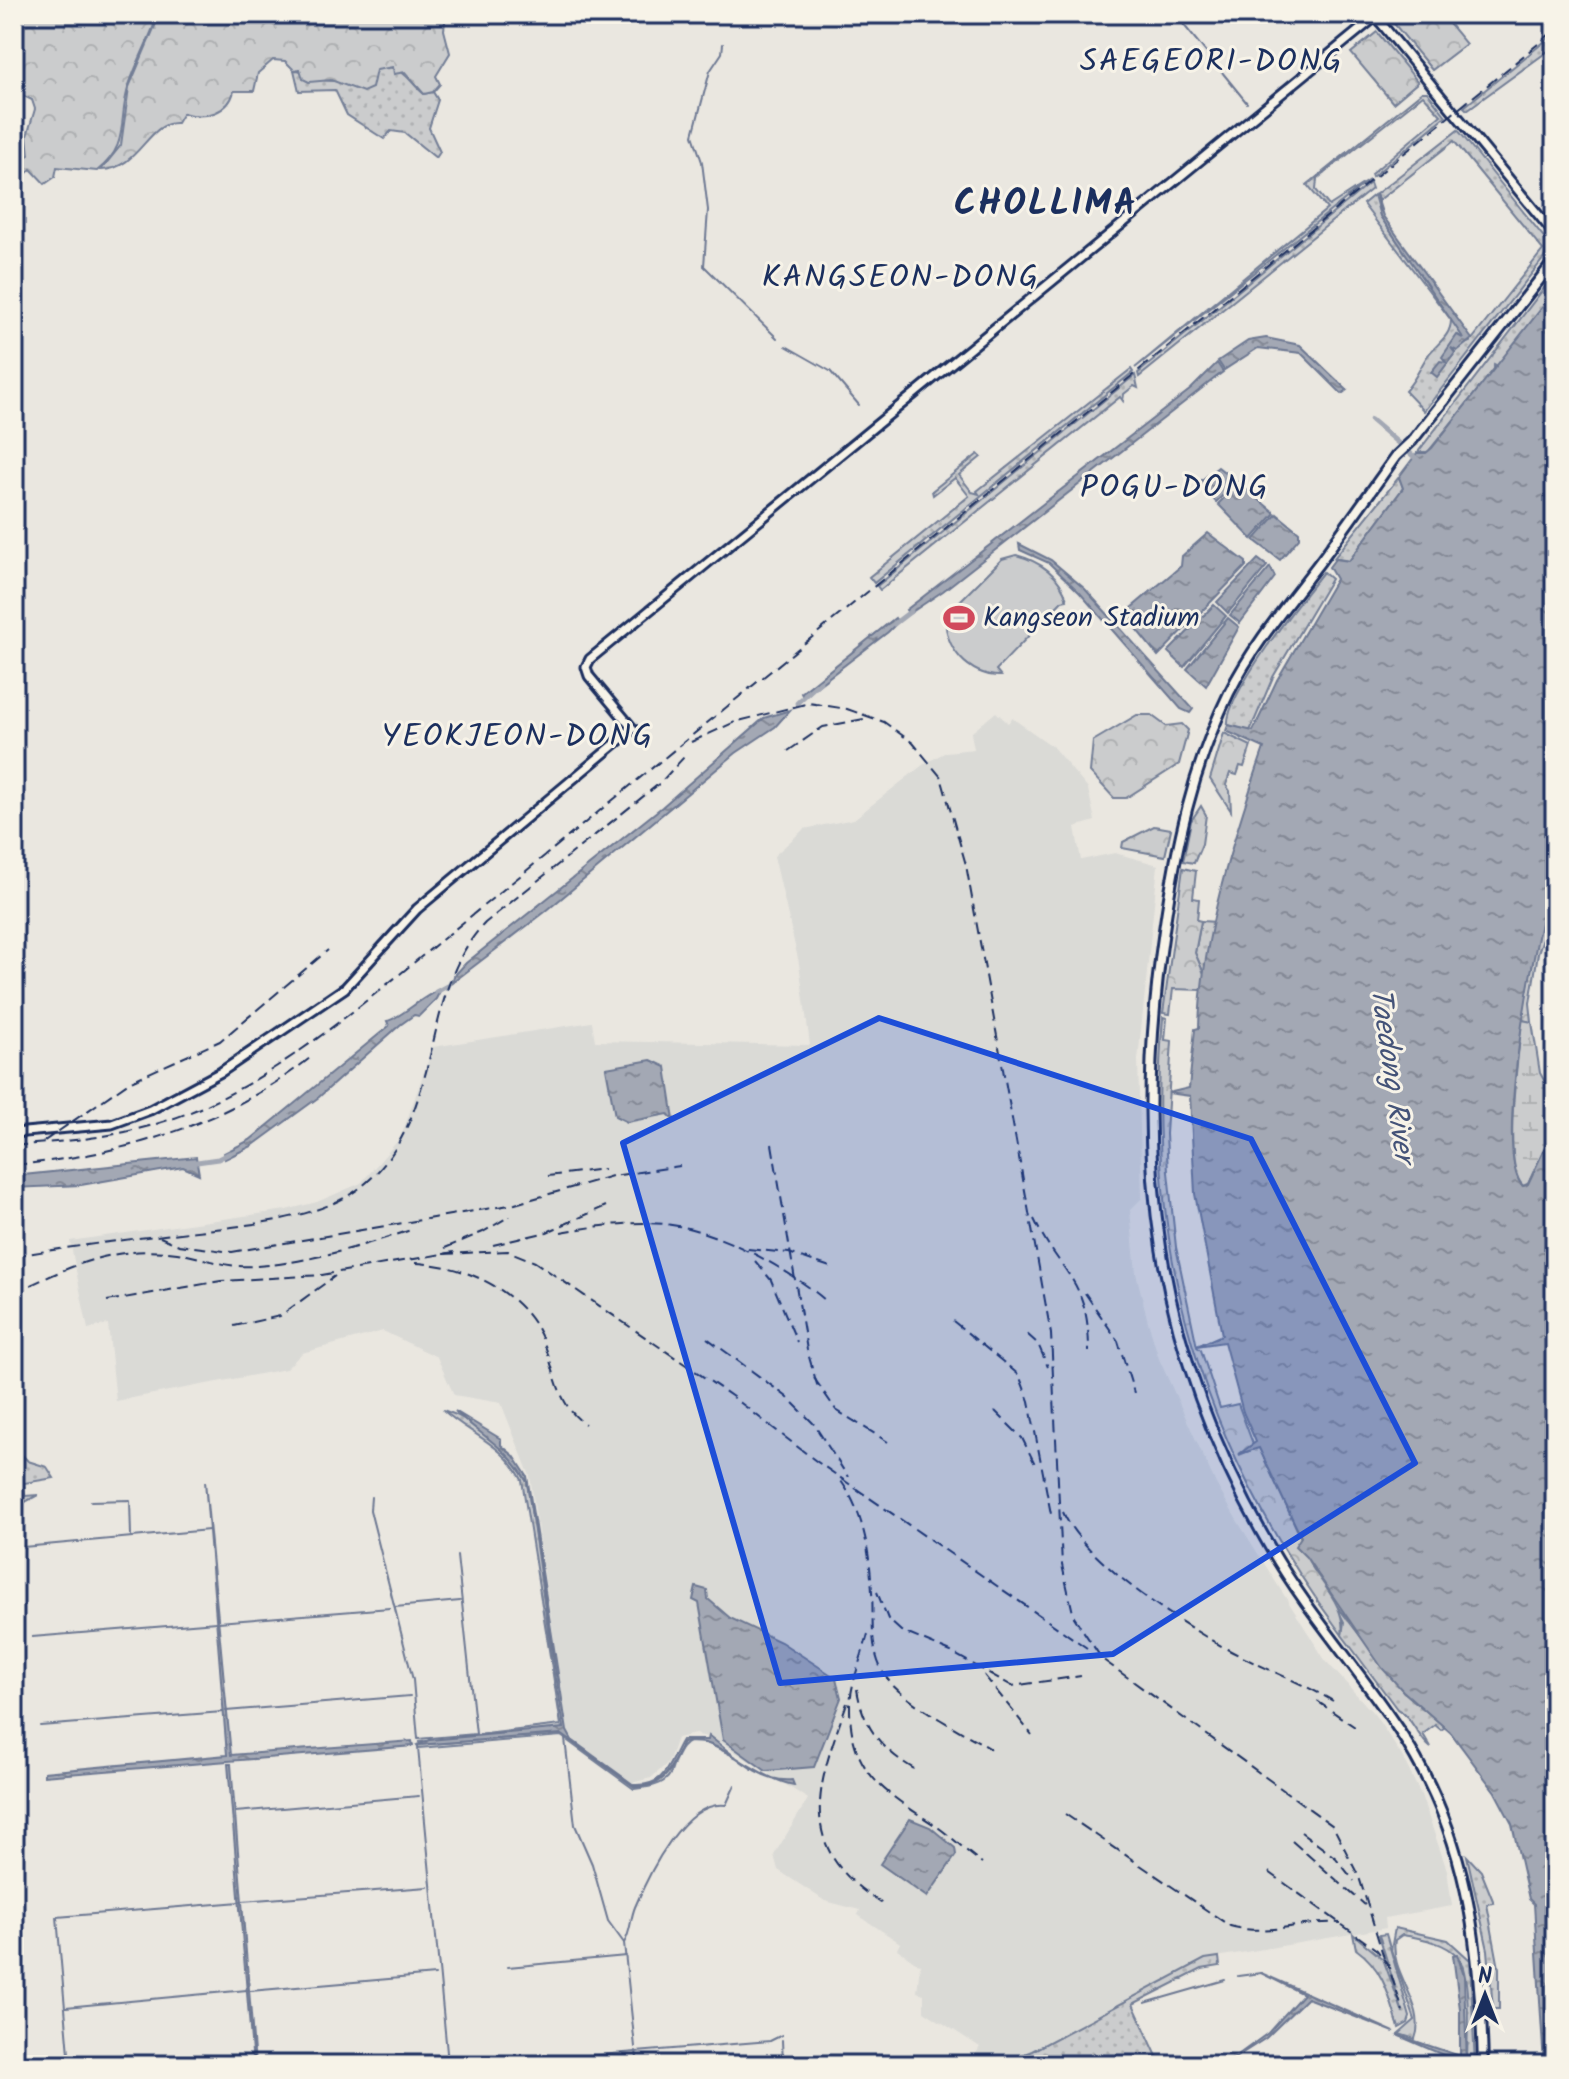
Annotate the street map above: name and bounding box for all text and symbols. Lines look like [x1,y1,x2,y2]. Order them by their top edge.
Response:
district label: SAEGEORI-DONG [1080,37,1344,88]
district label: CHOLLIMA [954,176,1138,233]
district label: KANGSEON-DONG [762,253,1040,304]
district label: POGU-DONG [1080,463,1270,514]
place label: Kangseon Stadium [983,596,1200,641]
sports icon: Kangseon Stadium [942,601,976,635]
district label: YEOKJEON-DONG [382,712,654,763]
water label: Taedong River [1355,985,1428,1171]
north arrow [1445,1955,1525,2035]
text: N [1478,1960,1492,1995]

